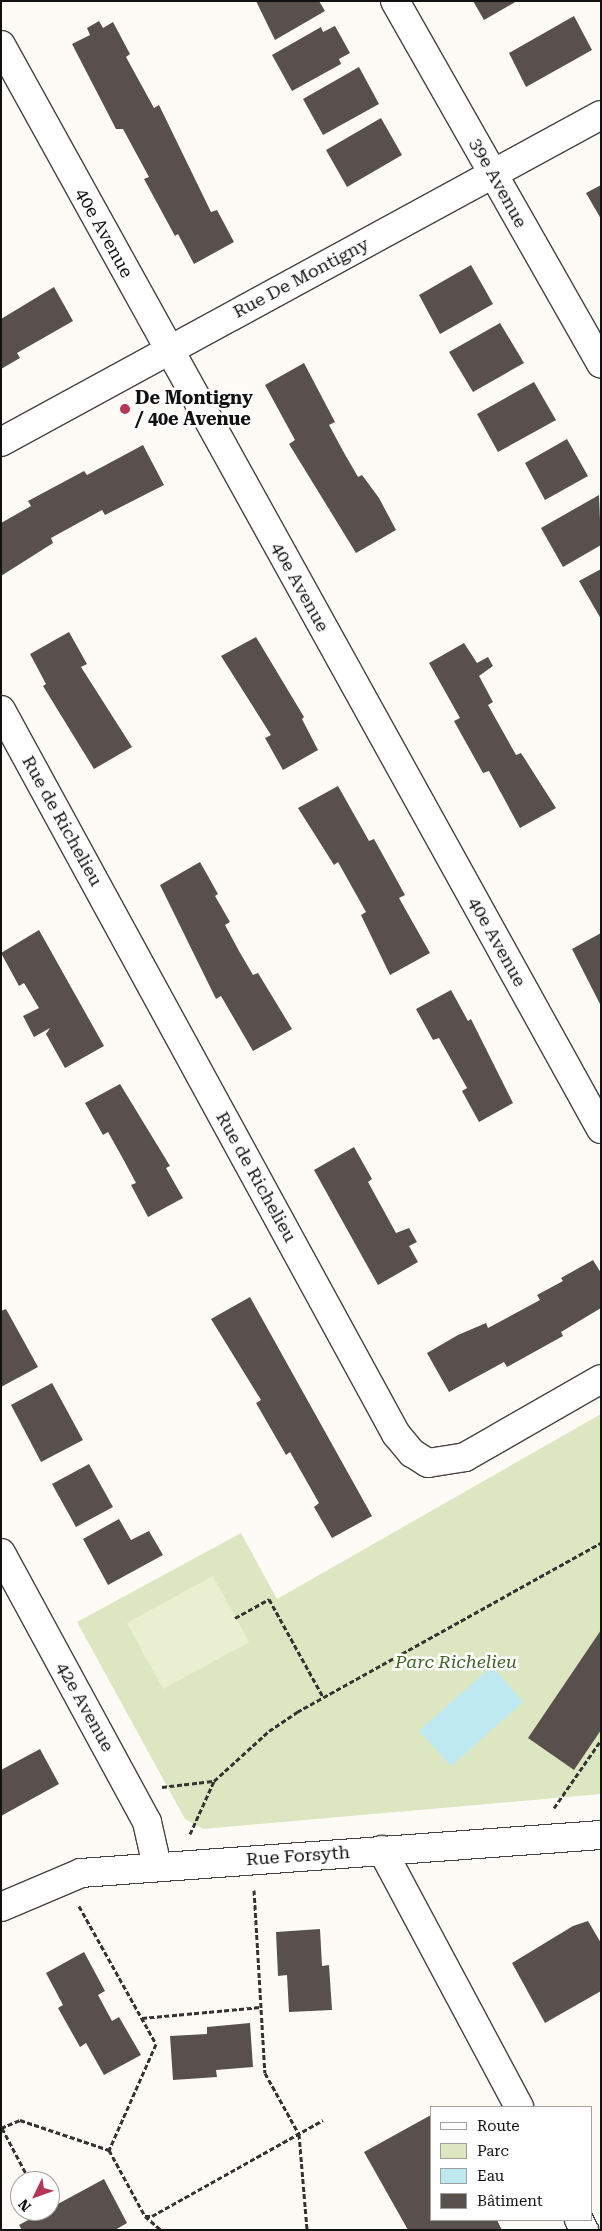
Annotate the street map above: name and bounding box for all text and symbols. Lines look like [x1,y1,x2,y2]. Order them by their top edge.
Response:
street label: 39e Avenue [465,134,531,232]
street label: 40e Avenue [71,184,137,282]
street label: Rue De Montigny [229,233,373,323]
place label: De Montigny / 40e Avenue [135,388,253,430]
marker: De Montigny / 40e Avenue [119,403,131,415]
street label: 40e Avenue [267,538,333,636]
street label: Rue de Richelieu [17,752,107,890]
street label: 40e Avenue [464,893,530,991]
street label: Rue de Richelieu [211,1108,301,1246]
park label: Parc Richelieu [395,1651,517,1673]
street label: 42e Avenue [52,1658,118,1756]
street label: Rue Forsyth [245,1842,351,1870]
legend [430,2106,592,2221]
text: Route [477,2117,519,2135]
text: Parc [477,2142,509,2160]
text: Eau [477,2167,504,2185]
north arrow [10,2171,60,2221]
text: Bâtiment [477,2192,543,2210]
text: N [15,2196,34,2215]

